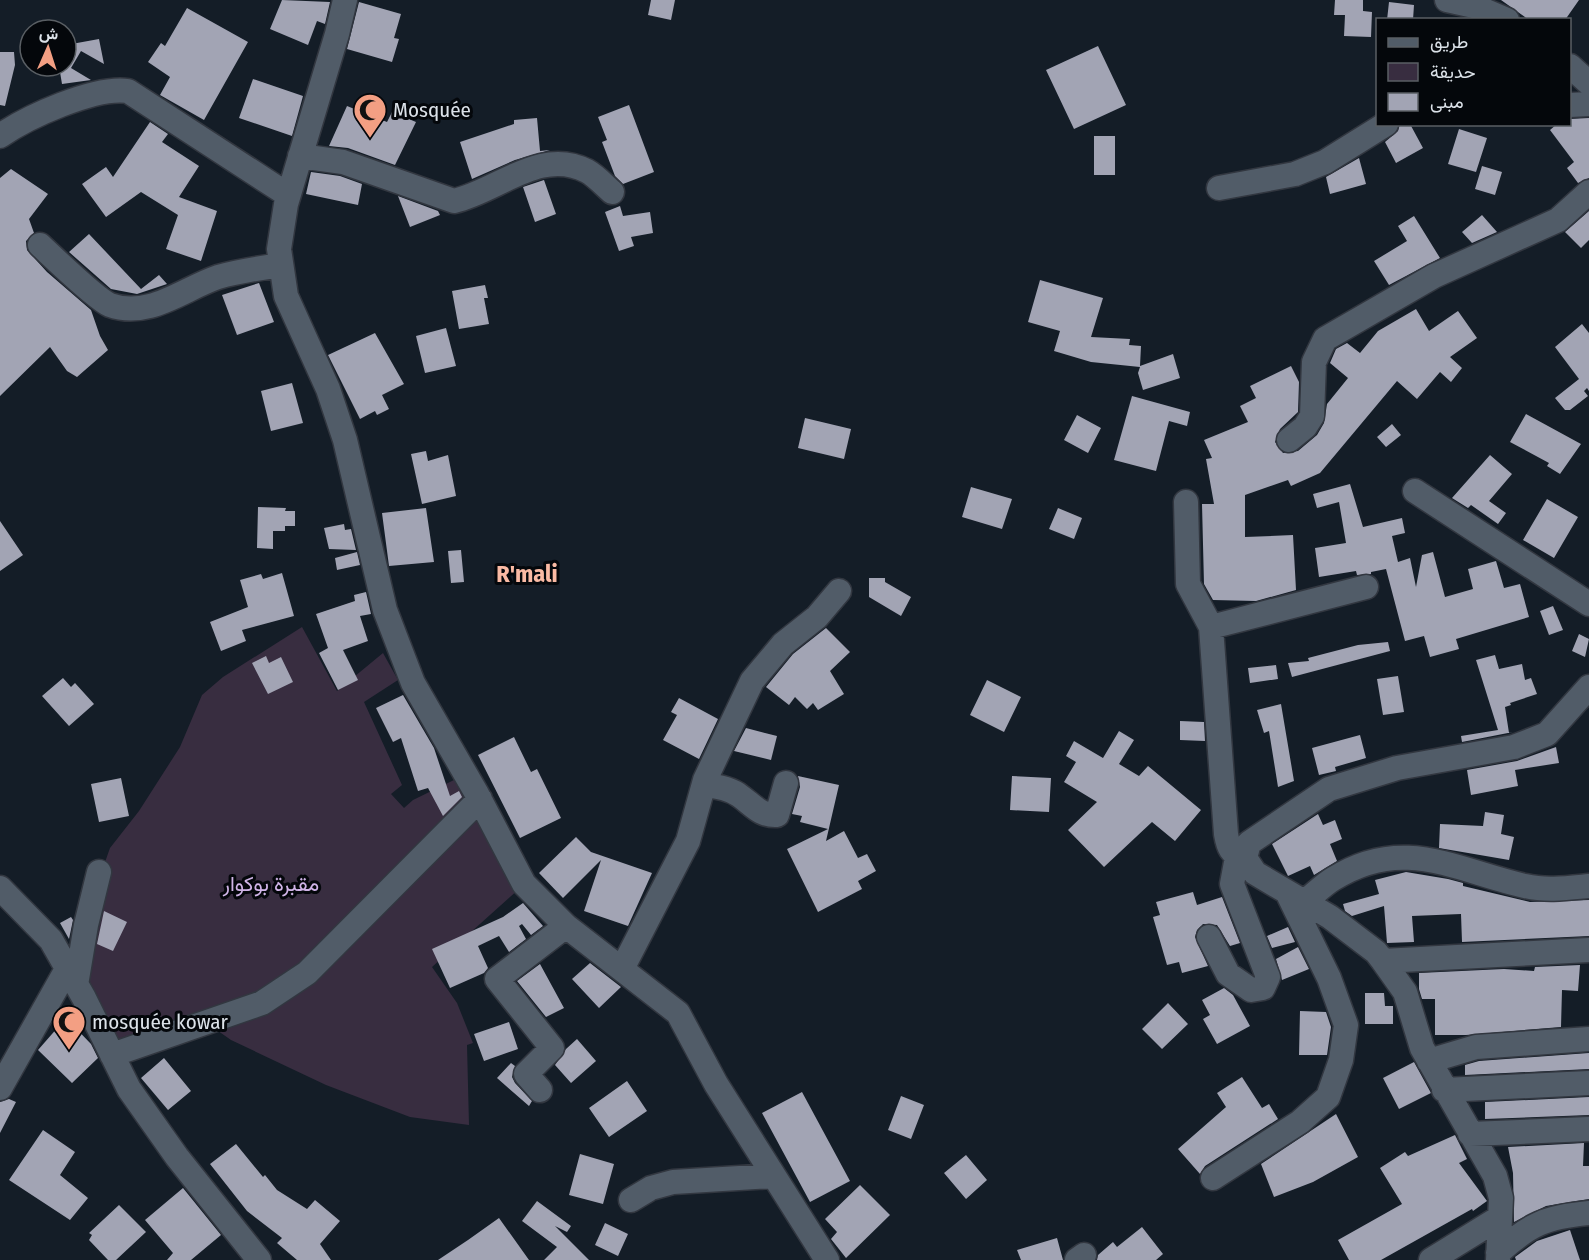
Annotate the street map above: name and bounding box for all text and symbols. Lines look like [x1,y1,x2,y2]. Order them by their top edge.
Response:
north arrow [18,18,78,78]
legend [1376,18,1571,126]
text: ش [39,24,59,44]
text: طريق [1430,31,1468,53]
text: حديقة [1430,61,1476,83]
text: مبنى [1430,91,1464,113]
mosque icon: Mosquée [352,92,388,139]
place label: Mosquée [393,97,471,123]
district label: R'mali [496,560,558,588]
park label: مقبرة بوكوار [222,871,319,897]
mosque icon: mosquée kowar [51,1004,87,1051]
place label: mosquée kowar [92,1009,228,1035]

